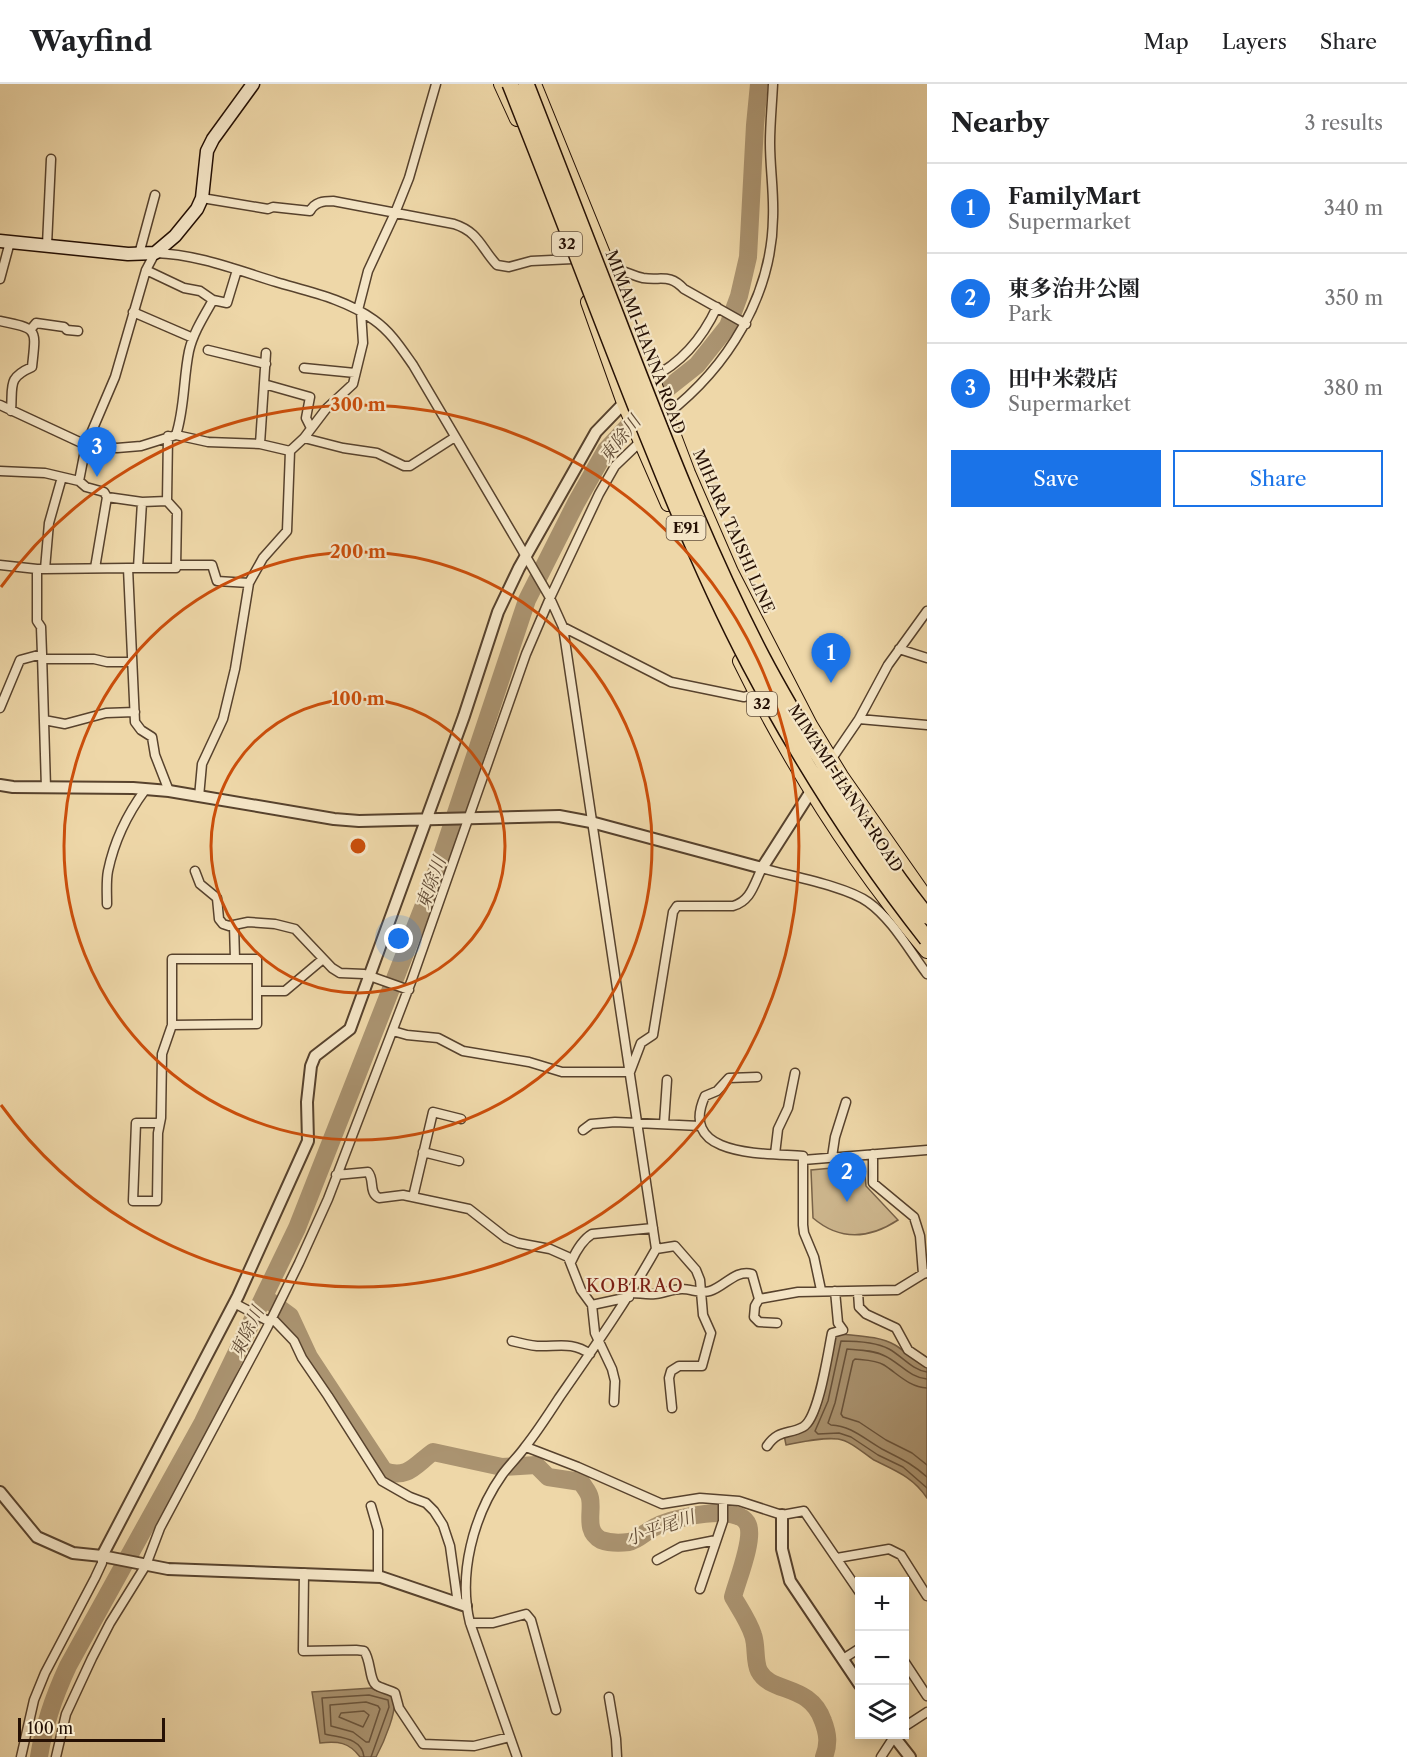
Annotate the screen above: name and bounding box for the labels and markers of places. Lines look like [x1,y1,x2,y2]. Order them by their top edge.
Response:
pin: 3 [78,428,116,477]
pin: 1 [812,634,850,683]
centre of rings [348,836,368,856]
pin: 2 [828,1152,866,1202]

